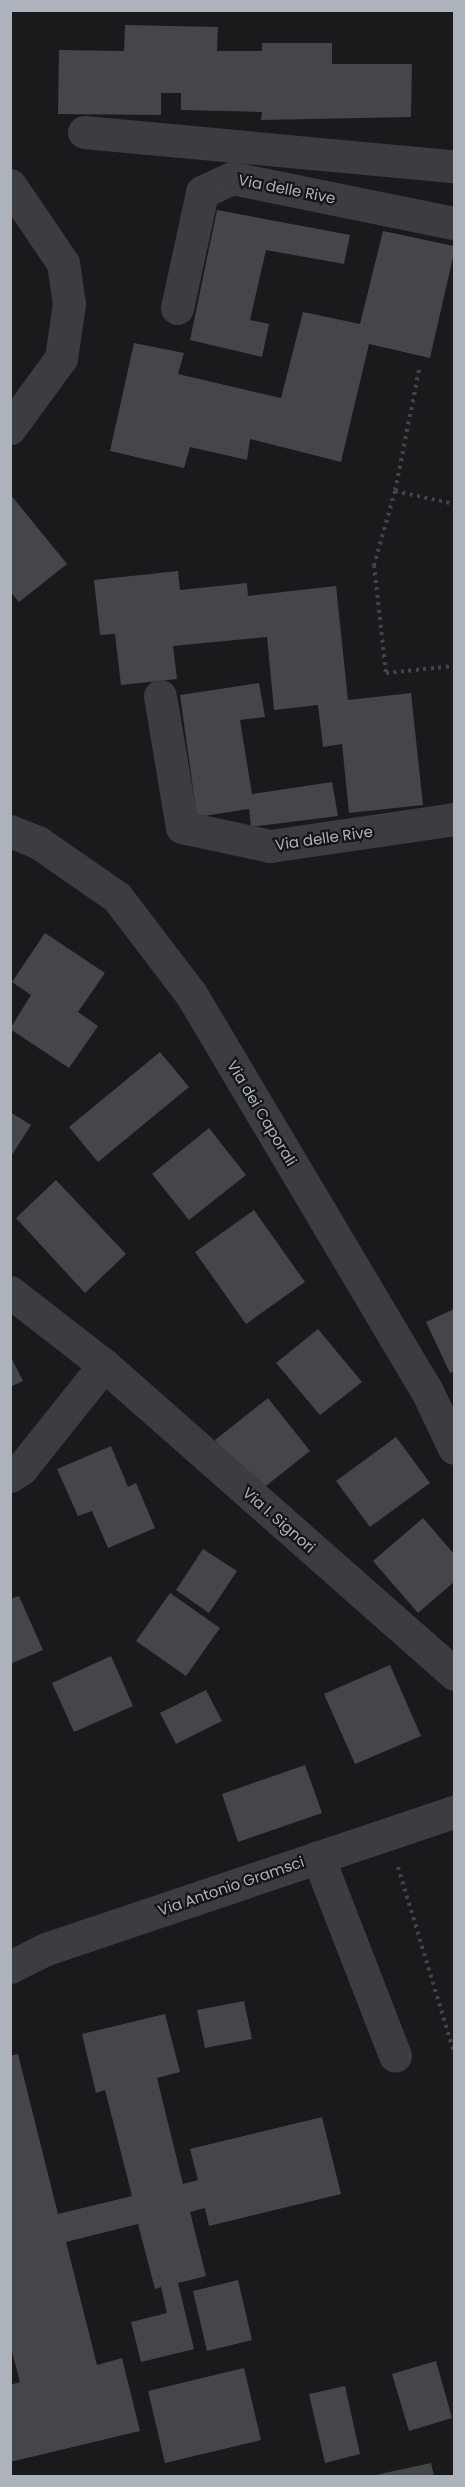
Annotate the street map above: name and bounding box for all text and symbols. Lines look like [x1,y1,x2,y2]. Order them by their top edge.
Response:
street label: Via delle Rive [237,171,337,207]
street label: Via delle Rive [274,822,374,854]
street label: Via dei Caporali [223,1057,301,1169]
street label: Via I. Signori [239,1484,319,1556]
street label: Via Antonio Gramsci [156,1853,306,1919]

